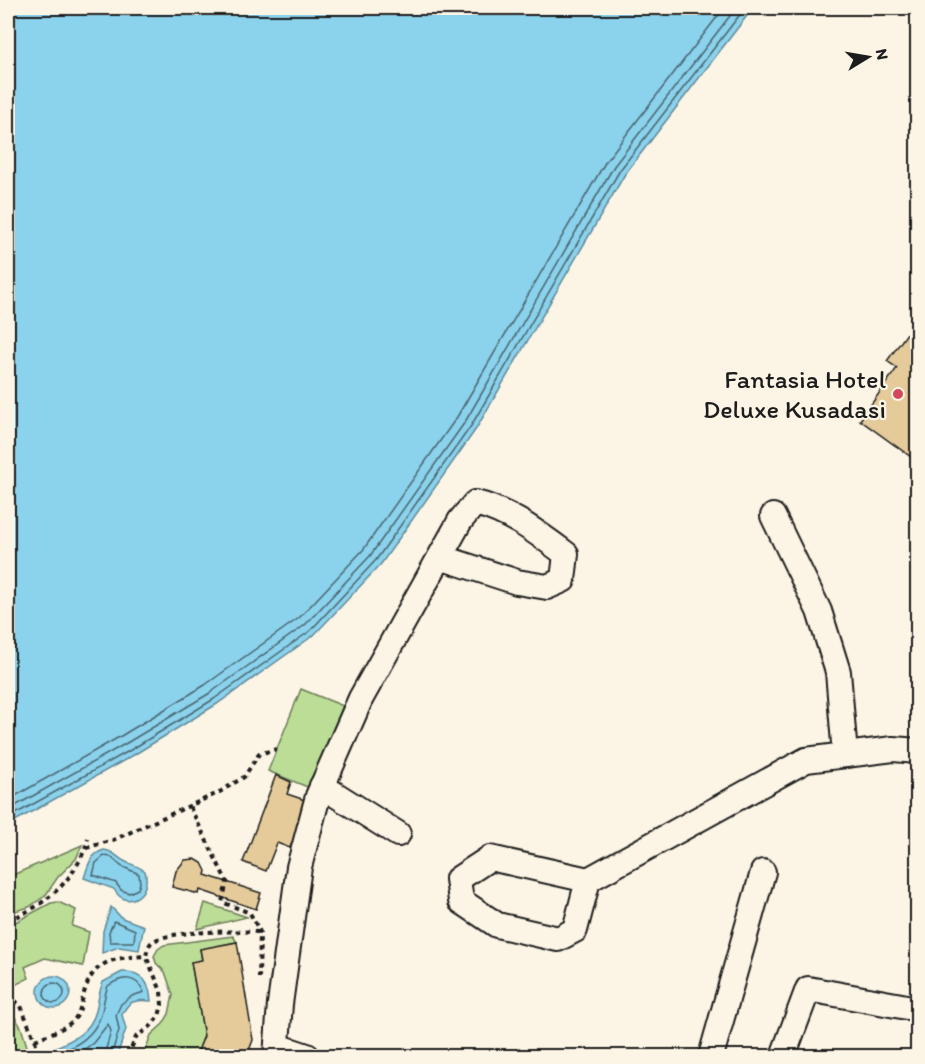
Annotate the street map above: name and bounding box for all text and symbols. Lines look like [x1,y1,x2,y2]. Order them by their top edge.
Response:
north arrow [838,27,898,87]
text: N [872,47,893,61]
place label: Fantasia Hotel Deluxe Kusadasi [703,363,886,425]
marker: Fantasia Hotel Deluxe Kusadasi [891,387,905,401]

